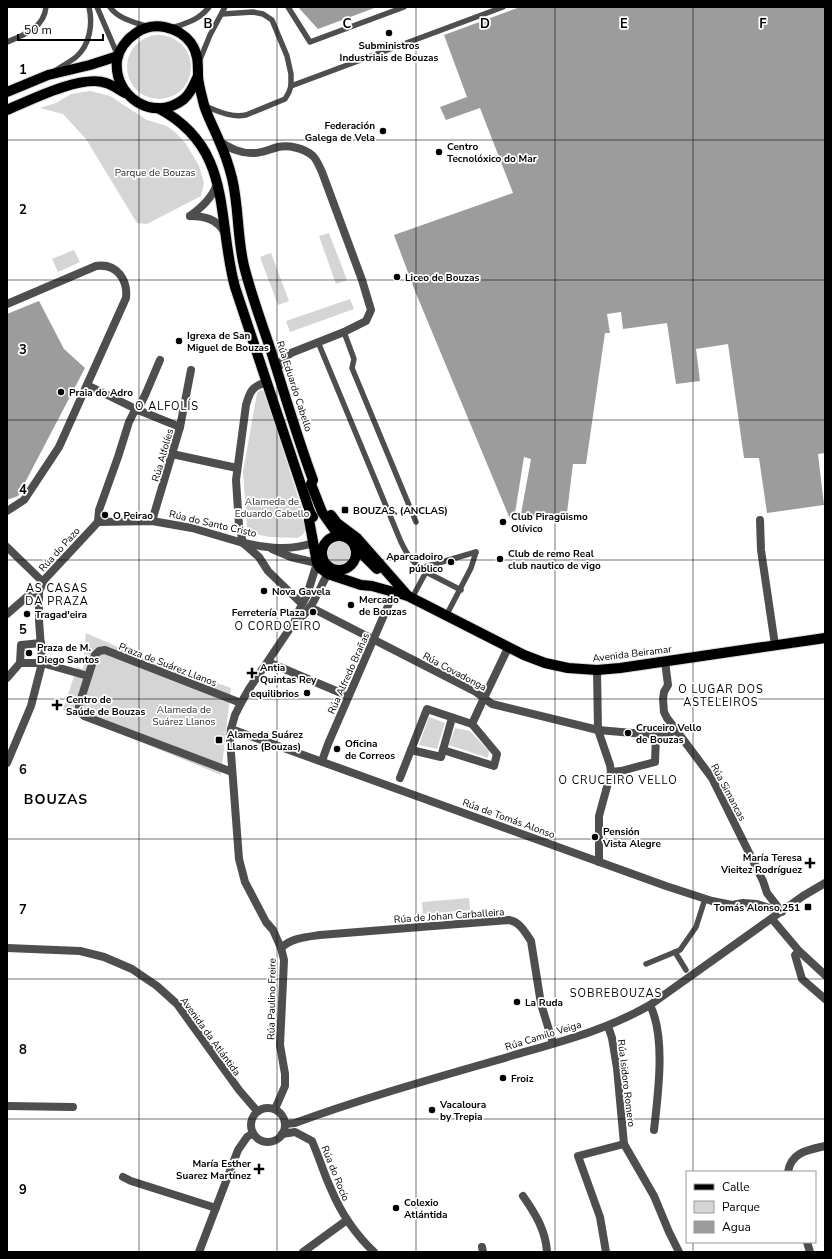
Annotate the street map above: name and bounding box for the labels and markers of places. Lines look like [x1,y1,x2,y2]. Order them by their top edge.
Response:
marker: Subministros Industriais de Bouzas [384,28,394,38]
place label: Subministros Industriais de Bouzas [340,39,439,65]
place label: Federación Galega de Vela [305,119,375,145]
marker: Federación Galega de Vela [378,126,388,136]
place label: Centro Tecnolóxico do Mar [447,140,537,166]
marker: Centro Tecnolóxico do Mar [434,147,444,157]
place label: Liceo de Bouzas [405,271,479,285]
marker: Liceo de Bouzas [392,272,402,282]
place label: Igrexa de San Miguel de Bouzas [187,329,269,355]
marker: Igrexa de San Miguel de Bouzas [174,336,184,346]
place label: Praia do Adro [69,386,133,400]
marker: Praia do Adro [56,387,66,397]
place label: BOUZAS, (ANCLAS) [353,504,448,518]
marker: BOUZAS, (ANCLAS) [340,505,350,515]
place label: O Peirao [113,509,153,523]
marker: O Peirao [100,510,110,520]
place label: Club Piragüismo Olívico [511,510,588,536]
marker: Club Piragüismo Olívico [498,517,508,527]
place label: Club de remo Real club nautico de vigo [508,547,601,573]
place label: Aparcadoiro público [386,550,443,576]
marker: Club de remo Real club nautico de vigo [495,554,505,564]
marker: Aparcadoiro público [446,557,456,567]
place label: Nova Gavela [272,585,331,599]
marker: Nova Gavela [259,586,269,596]
place label: Mercado de Bouzas [359,593,407,619]
marker: Mercado de Bouzas [346,600,356,610]
place label: Ferretería Plaza [232,606,305,620]
marker: Ferretería Plaza [308,607,318,617]
place label: Tragad'eira [35,608,87,622]
marker: Tragad'eira [22,609,32,619]
place label: Praza de M. Diego Santos [37,641,99,667]
marker: Praza de M. Diego Santos [24,648,34,658]
place label: Antia Quintas Rey [260,661,317,687]
marker: Antia Quintas Rey [247,668,257,678]
place label: equilibrios [250,687,299,701]
marker: equilibrios [302,688,312,698]
place label: Centro de Saúde de Bouzas [66,693,145,719]
marker: Centro de Saúde de Bouzas [51,699,63,711]
place label: Cruceiro Vello de Bouzas [636,721,702,747]
place label: Alameda Suárez Llanos (Bouzas) [227,728,303,754]
marker: Cruceiro Vello de Bouzas [623,728,633,738]
marker: Alameda Suárez Llanos (Bouzas) [214,735,224,745]
place label: Oficina de Correos [345,737,395,763]
marker: Oficina de Correos [332,744,342,754]
place label: Pensión Vista Alegre [602,825,661,851]
marker: Pensión Vista Alegre [590,832,600,842]
place label: María Teresa Vieitez Rodríguez [720,851,802,877]
marker: María Teresa Vieitez Rodríguez [805,858,815,868]
place label: Tomás Alonso,251 [714,901,800,915]
marker: Tomás Alonso,251 [803,902,813,912]
place label: La Ruda [525,996,563,1010]
marker: La Ruda [512,997,522,1007]
place label: Froiz [511,1072,534,1086]
marker: Froiz [498,1073,508,1083]
place label: Vacaloura by Trepia [439,1098,486,1124]
marker: Vacaloura by Trepia [427,1105,437,1115]
place label: María Esther Suarez Martínez [176,1157,251,1183]
marker: María Esther Suarez Martínez [254,1164,264,1174]
place label: Colexio Atlántida [404,1196,448,1222]
marker: Colexio Atlántida [391,1203,401,1213]

